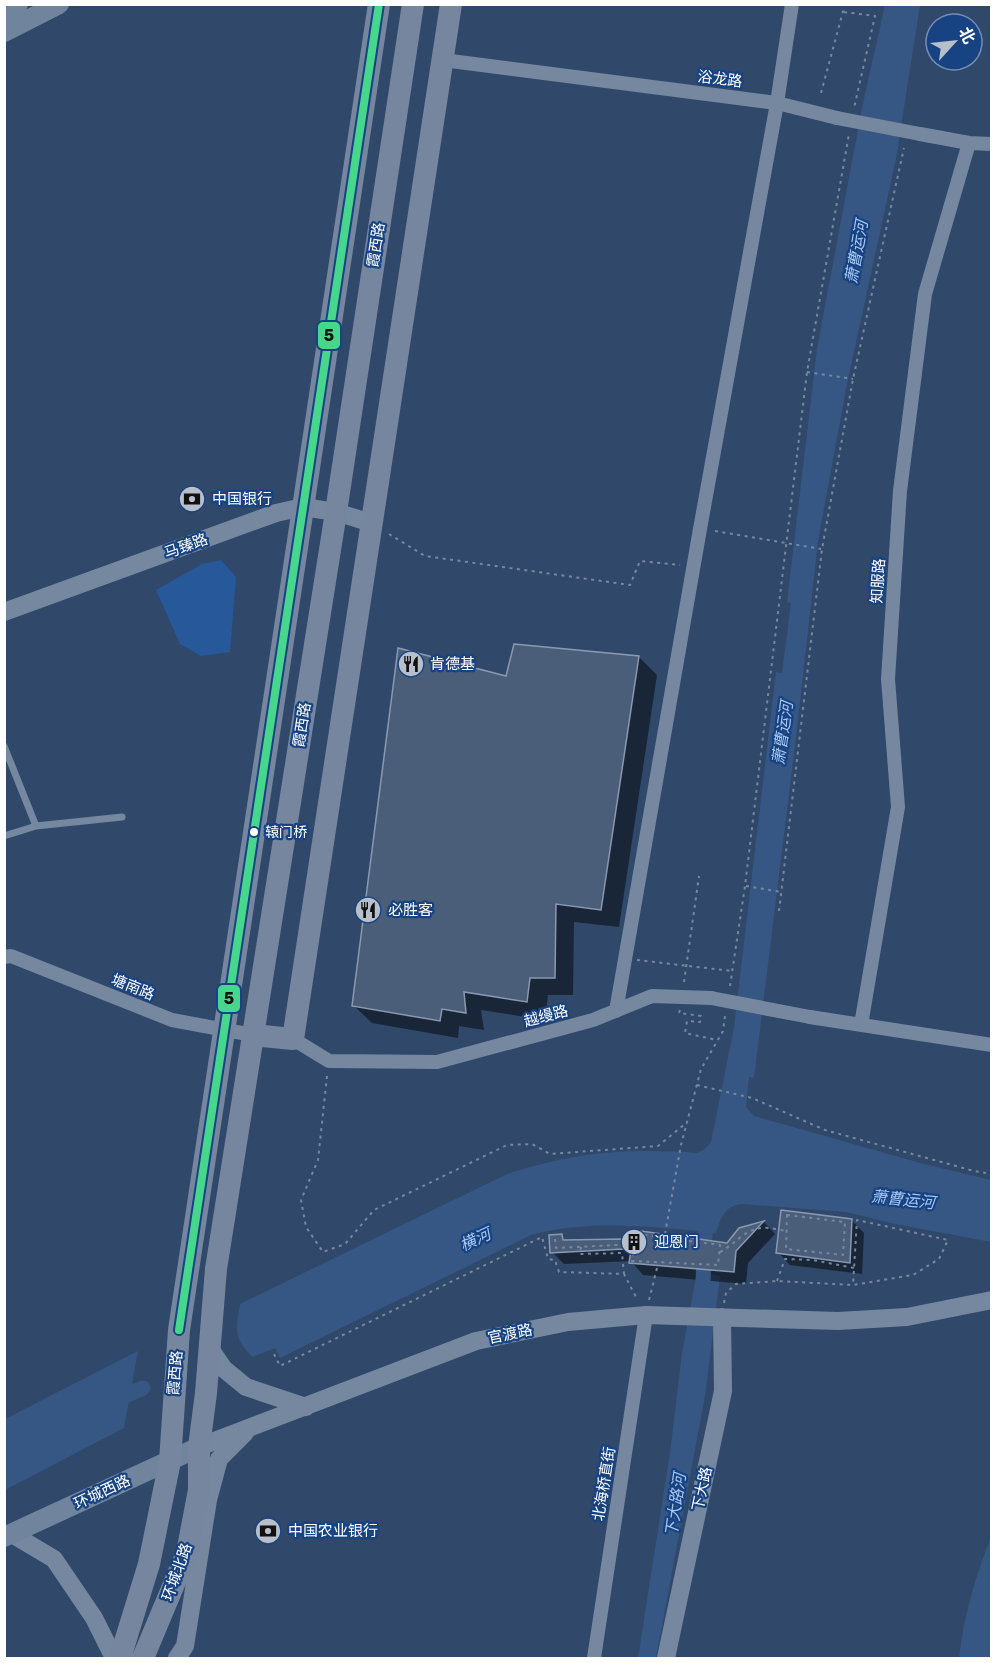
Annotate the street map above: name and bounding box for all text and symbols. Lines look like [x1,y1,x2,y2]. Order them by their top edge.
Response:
north arrow [924,12,984,72]
text: 北 [955,24,979,47]
street label: 浴龙路 [697,67,743,91]
water label: 萧曹运河 [842,216,872,285]
street label: 霞西路 [364,221,388,269]
line badge: 5 [317,321,341,350]
text: 5 [324,326,334,345]
bank icon: 中国银行 [177,484,207,514]
place label: 中国银行 [212,490,272,508]
street label: 马臻路 [162,530,210,562]
street label: 知服路 [867,558,889,604]
restaurant icon: 肯德基 [396,649,426,679]
place label: 肯德基 [430,655,475,673]
water label: 萧曹运河 [769,697,797,766]
street label: 霞西路 [290,701,314,749]
place label: 辕门桥 [265,824,307,841]
marker: 辕门桥 [248,826,260,838]
restaurant icon: 必胜客 [353,895,383,925]
place label: 必胜客 [388,901,433,919]
street label: 塘南路 [109,970,157,1004]
line badge: 5 [217,984,241,1013]
text: 5 [224,989,234,1008]
street label: 越缦路 [522,1001,570,1031]
water label: 萧曹运河 [870,1187,939,1213]
water label: 横河 [457,1223,496,1255]
building icon: 迎恩门 [619,1227,649,1257]
place label: 迎恩门 [654,1233,699,1251]
street label: 官渡路 [486,1321,534,1347]
street label: 霞西路 [164,1350,186,1396]
street label: 北海桥直街 [589,1446,619,1522]
street label: 下大路 [689,1465,715,1513]
water label: 下大路河 [662,1469,690,1538]
street label: 环城西路 [71,1471,133,1513]
bank icon: 中国农业银行 [253,1516,283,1546]
place label: 中国农业银行 [288,1522,378,1540]
street label: 环城北路 [158,1541,196,1603]

